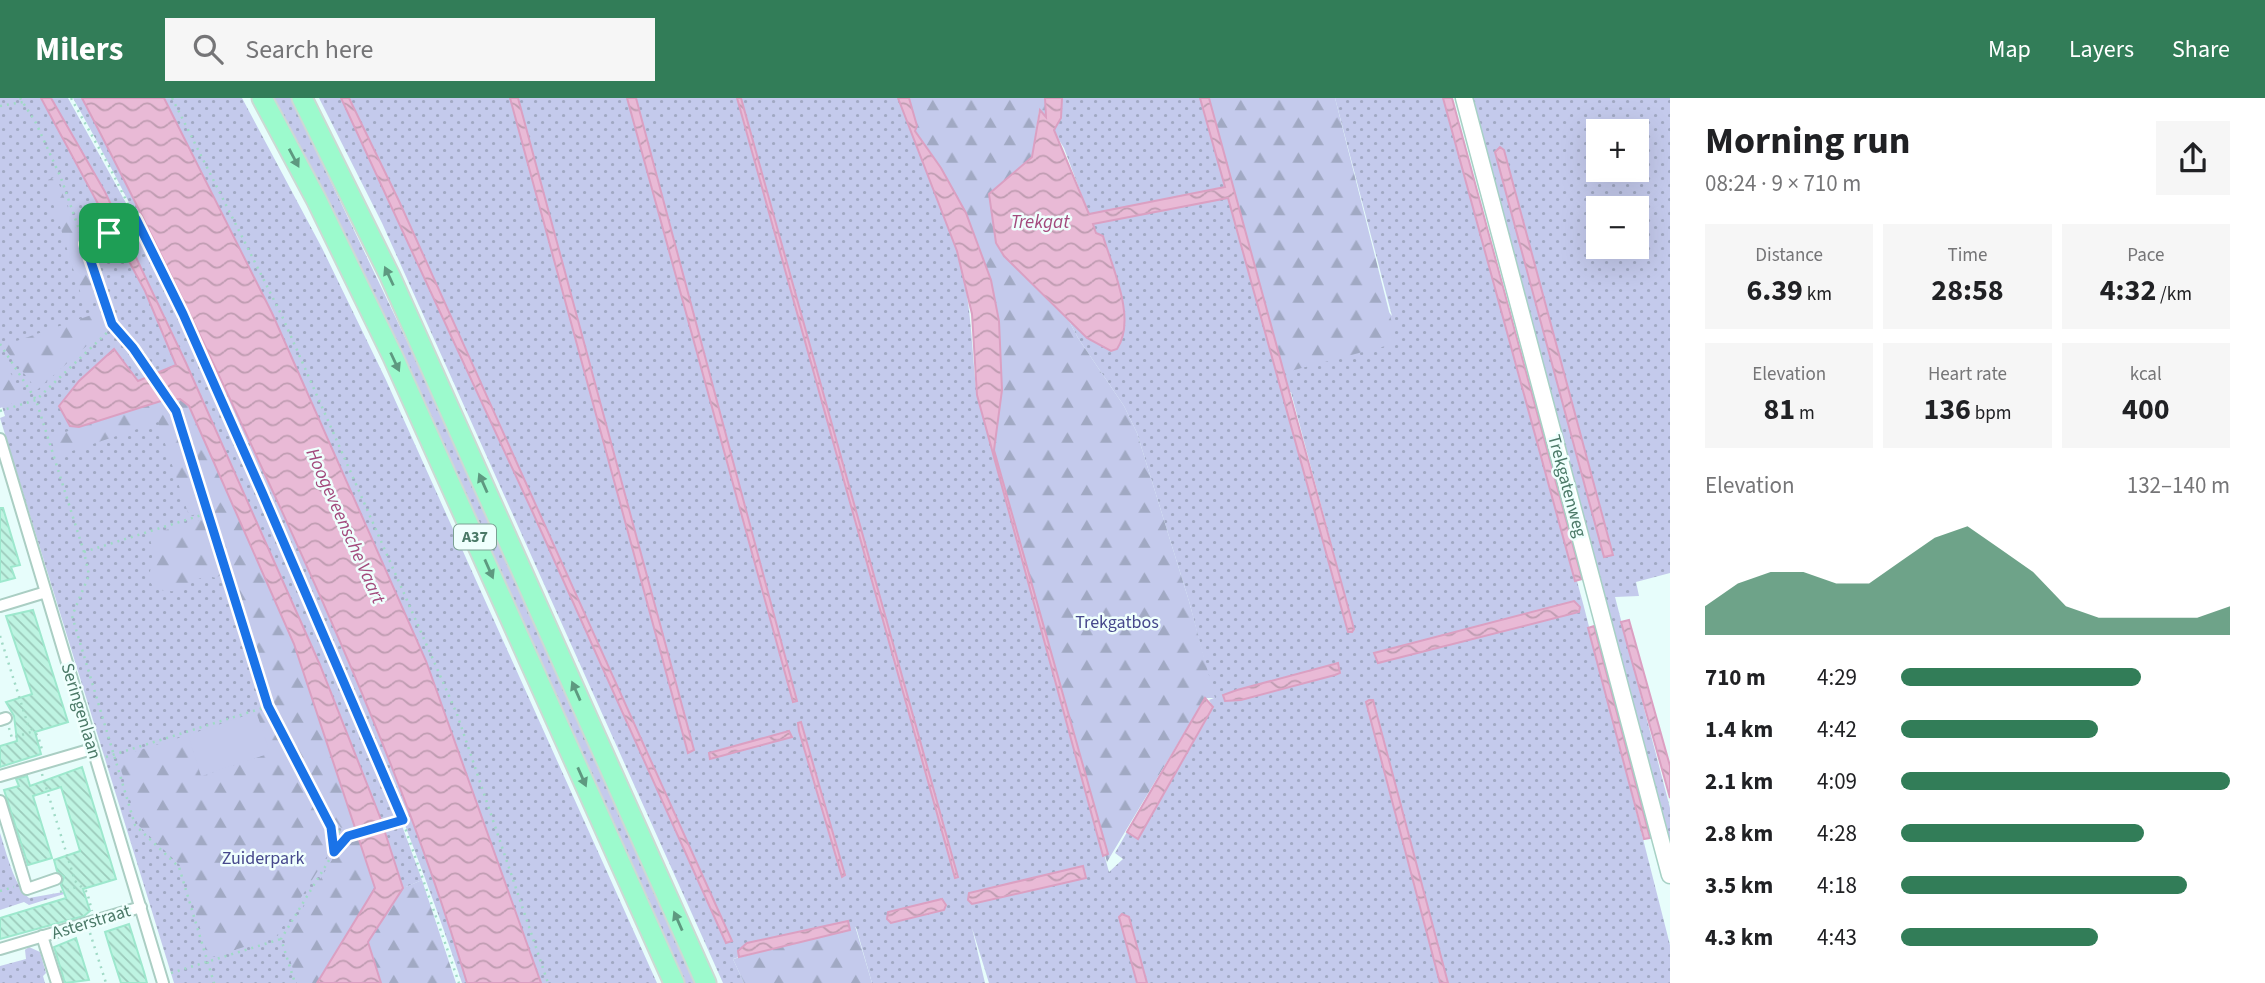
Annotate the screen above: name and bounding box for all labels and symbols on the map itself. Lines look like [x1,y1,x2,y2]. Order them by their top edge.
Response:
one-way arrow [288,148,300,168]
pin [79,203,139,263]
water label: Trekgat [1011,209,1070,236]
one-way arrow [383,265,394,286]
one-way arrow [389,352,401,372]
street label: Trekgatenweg [1541,432,1593,540]
water label: Hoogeveensche Vaart [299,444,392,609]
one-way arrow [477,473,489,493]
road number: A37 [454,524,496,550]
one-way arrow [483,559,495,579]
park label: Trekgatbos [1075,610,1159,635]
street label: Seringenlaan [55,660,107,762]
one-way arrow [570,680,581,701]
one-way arrow [577,766,588,787]
park label: Zuiderpark [222,846,304,871]
street label: Asterstraat [48,898,134,946]
one-way arrow [672,910,683,931]

